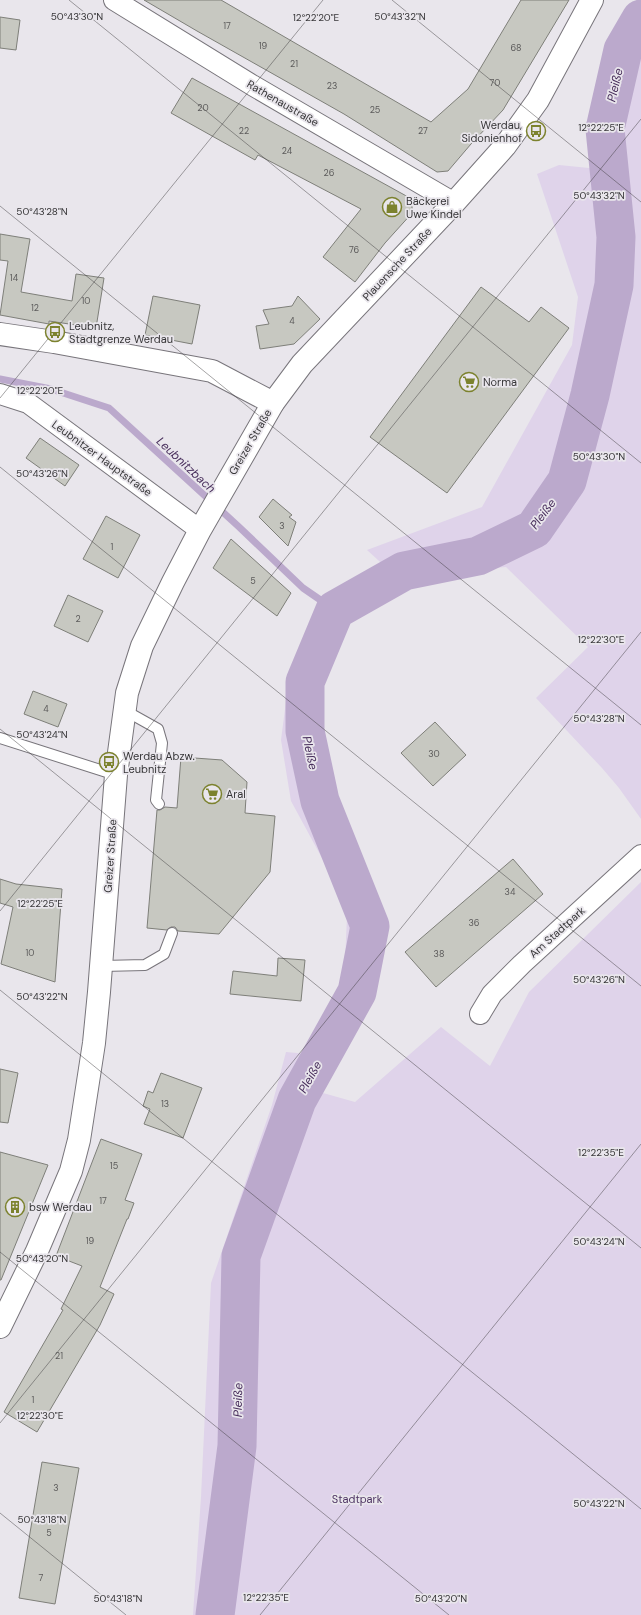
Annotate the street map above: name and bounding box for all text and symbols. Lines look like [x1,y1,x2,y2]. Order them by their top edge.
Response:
text: 50°43'30"N [51,10,103,23]
text: 50°43'32"N [374,10,426,23]
text: 12°22'20"E [293,11,340,24]
house number: 17 [223,20,231,32]
house number: 19 [259,40,268,52]
house number: 68 [510,42,522,54]
house number: 21 [290,58,298,70]
water label: Pleiße [603,66,627,103]
street label: Rathenaustraße [245,77,321,129]
house number: 70 [490,77,500,89]
house number: 23 [327,80,337,92]
house number: 20 [197,102,209,114]
house number: 25 [370,104,380,116]
place label: Werdau, Sidonienhof [461,118,522,145]
bus stop icon: Werdau, Sidonienhof [525,120,547,142]
text: 12°22'25"E [578,121,624,134]
house number: 22 [239,125,249,137]
house number: 27 [418,125,428,137]
house number: 24 [282,145,293,157]
house number: 26 [324,167,335,179]
text: 50°43'32"N [573,189,625,202]
place label: Bäckerei Uwe Kindel [406,194,462,221]
shop icon: Bäckerei Uwe Kindel [381,196,403,218]
text: 50°43'28"N [16,205,68,218]
street label: Plauensche Straße [359,224,435,304]
house number: 76 [349,244,359,256]
house number: 14 [10,272,19,284]
house number: 10 [82,295,90,307]
house number: 12 [31,302,39,314]
house number: 4 [289,315,295,327]
place label: Leubnitz, Stadtgrenze Werdau [69,319,173,346]
bus stop icon: Leubnitz, Stadtgrenze Werdau [44,321,66,343]
supermarket icon: Norma [458,371,480,393]
place label: Norma [483,375,517,389]
text: 12°22'20"E [17,384,64,397]
street label: Greizer Straße [226,407,274,477]
street label: Leubnitzer Hauptstraße [49,417,155,499]
water label: Leubnitzbach [153,434,219,497]
text: 50°43'30"N [573,450,625,463]
text: 50°43'26"N [16,467,68,480]
water label: Pleiße [526,495,560,532]
house number: 3 [279,520,285,532]
house number: 1 [111,541,114,553]
house number: 5 [250,575,256,587]
house number: 2 [75,613,81,625]
text: 12°22'30"E [578,633,625,646]
house number: 4 [43,703,49,715]
text: 50°43'28"N [573,712,625,725]
text: 50°43'24"N [16,728,68,741]
water label: Pleiße [299,735,321,772]
house number: 30 [428,748,440,760]
place label: Werdau Abzw. Leubnitz [123,749,195,776]
bus stop icon: Werdau Abzw. Leubnitz [98,751,120,773]
supermarket icon: Aral [201,783,223,805]
place label: Aral [226,787,246,801]
street label: Greizer Straße [100,819,120,893]
house number: 34 [505,886,516,898]
text: 12°22'25"E [17,897,63,910]
street label: Am Stadtpark [526,903,588,961]
house number: 36 [469,917,480,929]
house number: 10 [26,947,34,959]
house number: 38 [434,948,444,960]
text: 50°43'26"N [573,973,625,986]
text: 50°43'22"N [16,990,68,1003]
water label: Pleiße [295,1058,325,1096]
house number: 13 [161,1098,169,1110]
text: 12°22'35"E [578,1146,624,1159]
house number: 15 [110,1160,118,1172]
house number: 17 [99,1195,107,1207]
building icon: bsw Werdau [4,1196,26,1218]
place label: bsw Werdau [29,1200,92,1214]
house number: 19 [86,1235,95,1247]
text: 50°43'24"N [573,1235,625,1248]
text: 50°43'20"N [16,1252,68,1265]
house number: 21 [55,1350,63,1362]
water label: Pleiße [230,1383,246,1417]
house number: 1 [32,1394,35,1406]
text: 12°22'30"E [17,1409,64,1422]
house number: 3 [53,1482,59,1494]
park label: Stadtpark [332,1492,383,1506]
text: 50°43'22"N [573,1497,625,1510]
text: 50°43'18"N [18,1513,67,1526]
house number: 5 [46,1527,52,1539]
house number: 7 [39,1572,44,1584]
text: 12°22'35"E [243,1591,289,1604]
text: 50°43'18"N [94,1592,143,1605]
text: 50°43'20"N [415,1592,467,1605]

